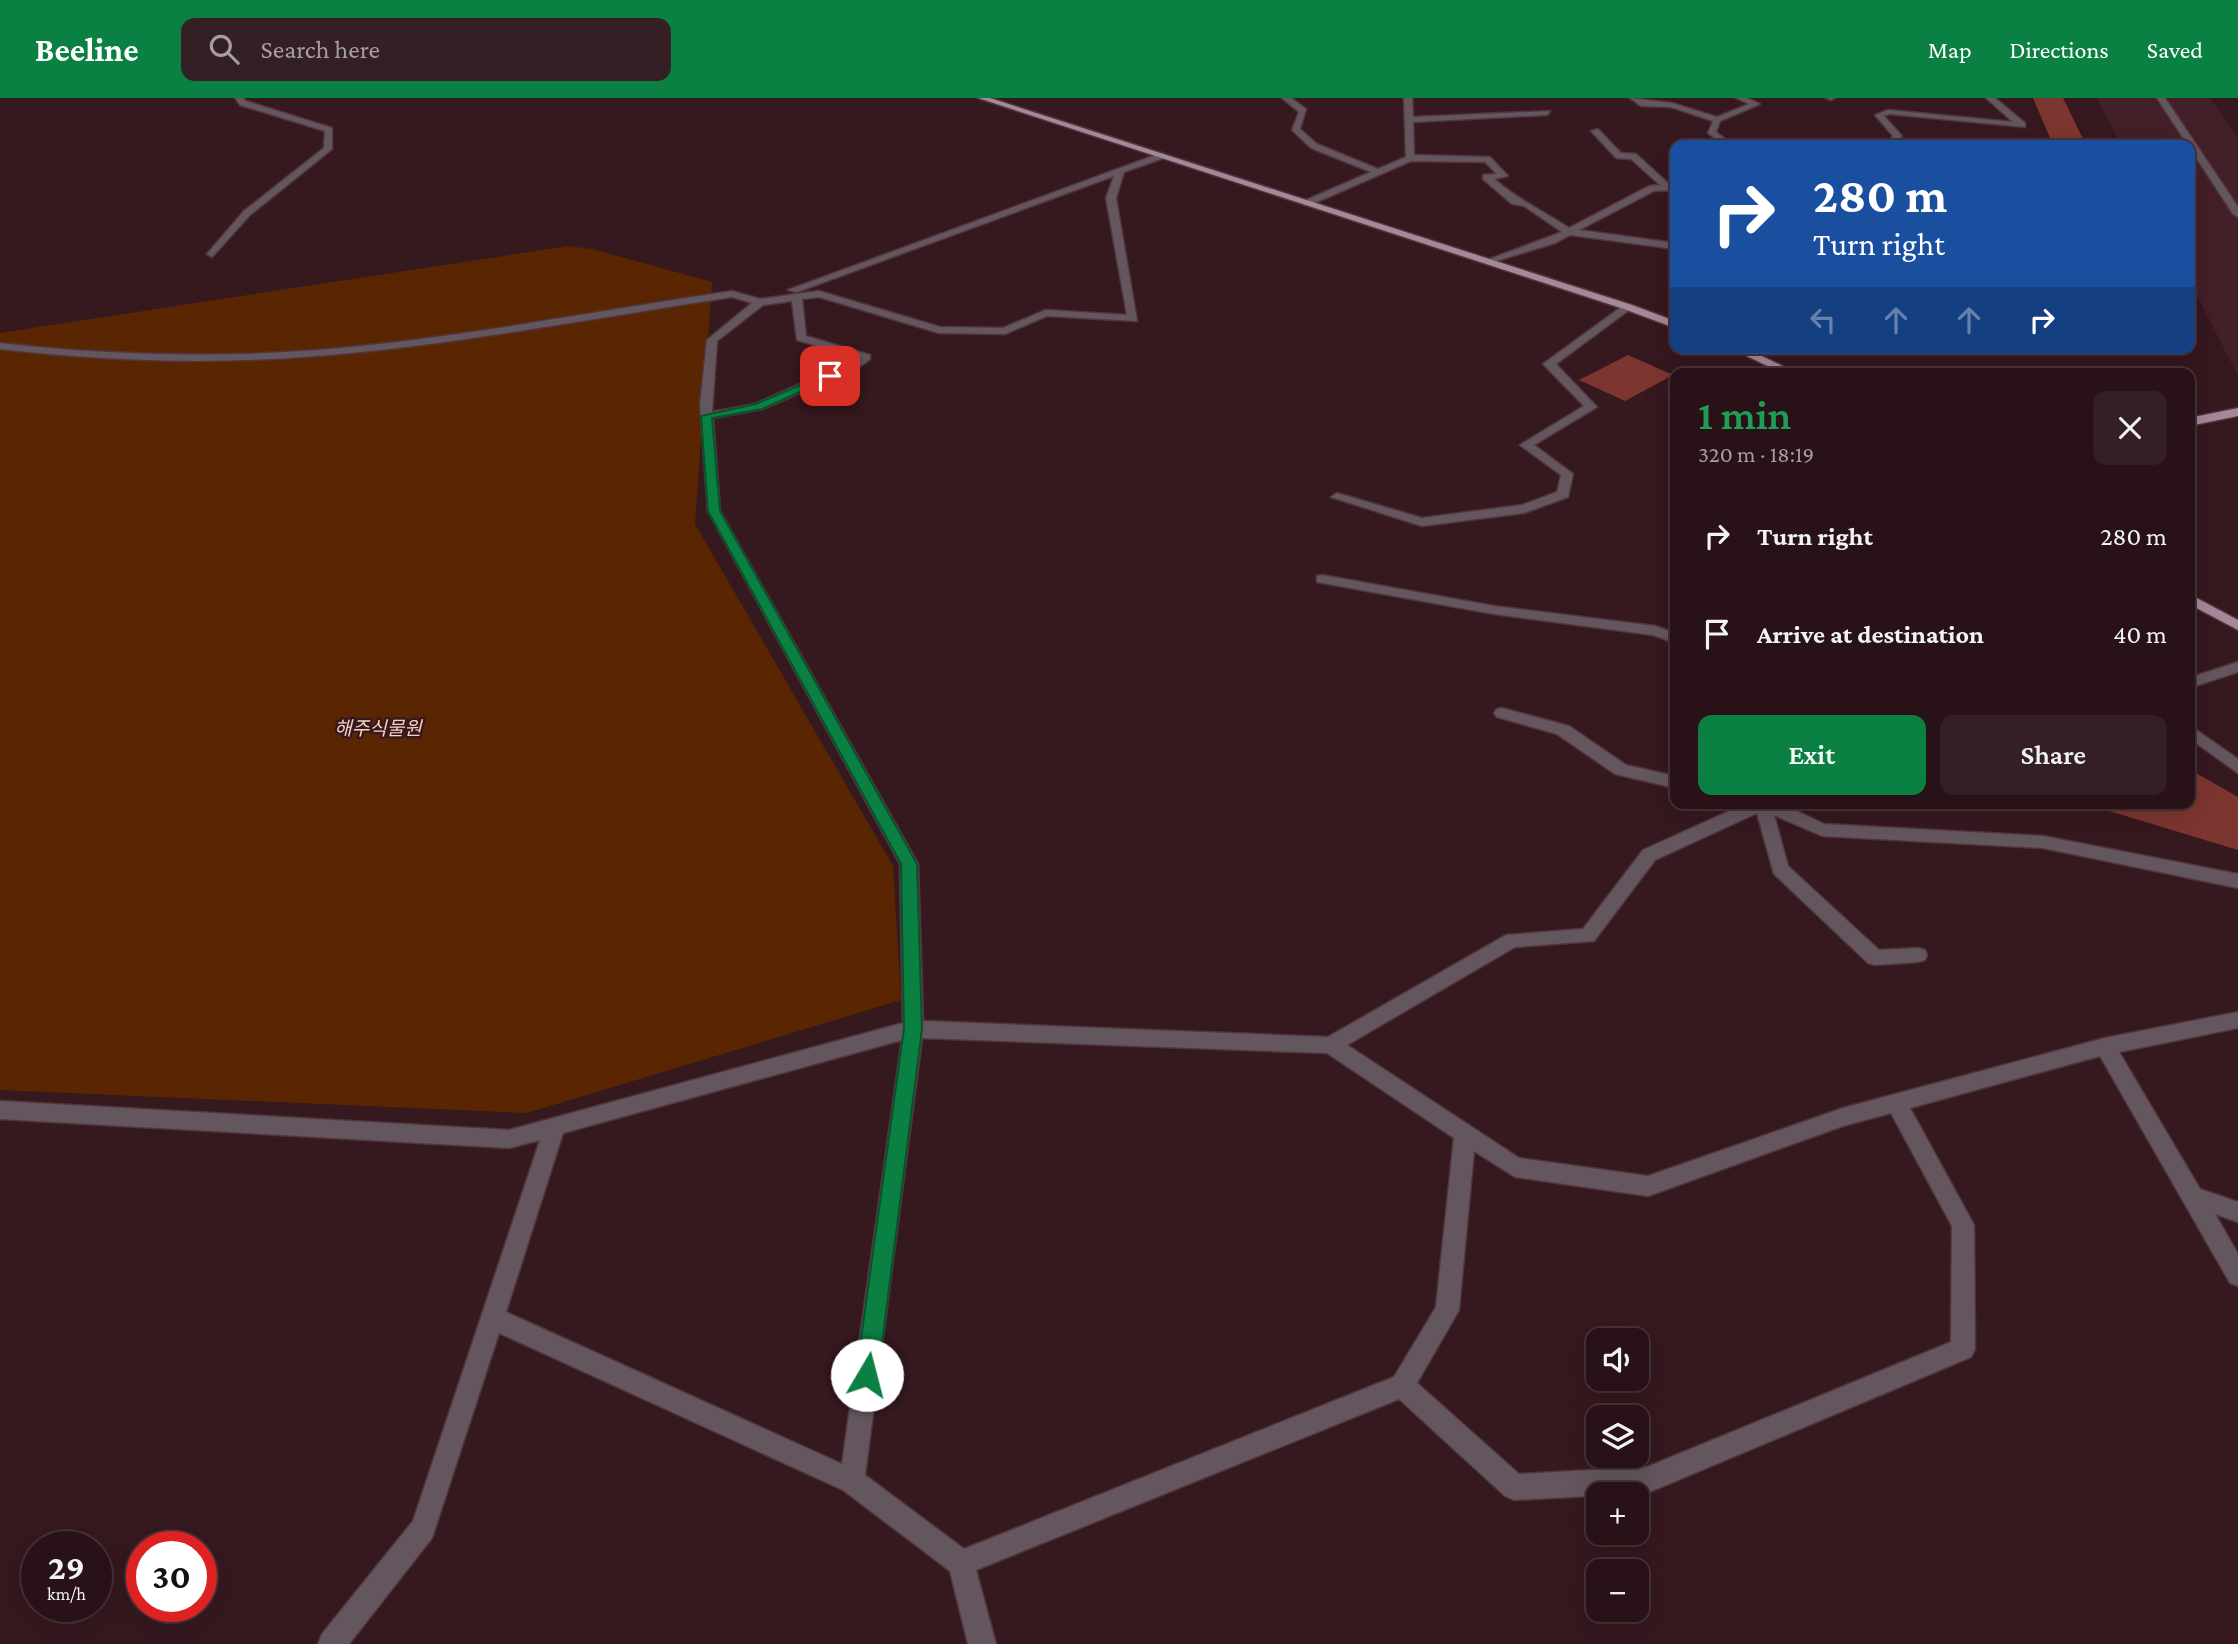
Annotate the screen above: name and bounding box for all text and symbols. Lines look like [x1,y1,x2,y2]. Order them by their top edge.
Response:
search box [181,18,671,81]
icon: search [205,30,243,68]
text: Beeline [35,31,139,68]
text: Search here [261,35,380,64]
text: Map [1928,36,1972,63]
text: Directions [2010,36,2109,63]
text: Saved [2147,36,2203,63]
icon: right [1698,168,1789,259]
text: 280 m [1813,168,1947,223]
text: Turn right [1813,226,1945,262]
icon: left [1804,301,1842,339]
icon: ahead [1877,301,1915,339]
icon: ahead [1950,301,1988,339]
icon: right [2023,301,2061,339]
pin [800,346,860,406]
icon: arrive [811,357,849,395]
text: 1 min [1698,391,1791,438]
button: close [2093,391,2167,465]
text: 320 m · 18:19 [1698,441,1814,467]
icon: right [1698,517,1736,555]
text: Turn right [1757,522,1873,551]
text: 280 m [2100,522,2167,551]
icon: arrive [1698,615,1736,653]
text: Arrive at destination [1757,620,1984,649]
text: 40 m [2113,620,2167,649]
button: Exit [1698,715,1926,795]
button: Share [1940,715,2167,795]
park label: 해주식물원 [334,718,423,739]
map controls [1586,1328,1649,1622]
button: sound [1586,1328,1649,1391]
position arrow [830,1338,904,1412]
button: layers [1586,1405,1649,1468]
button: + [1586,1482,1649,1545]
speed limit sign: 30 [126,1531,217,1622]
text: 29 [48,1548,85,1587]
button: − [1586,1559,1649,1622]
text: km/h [47,1584,86,1604]

